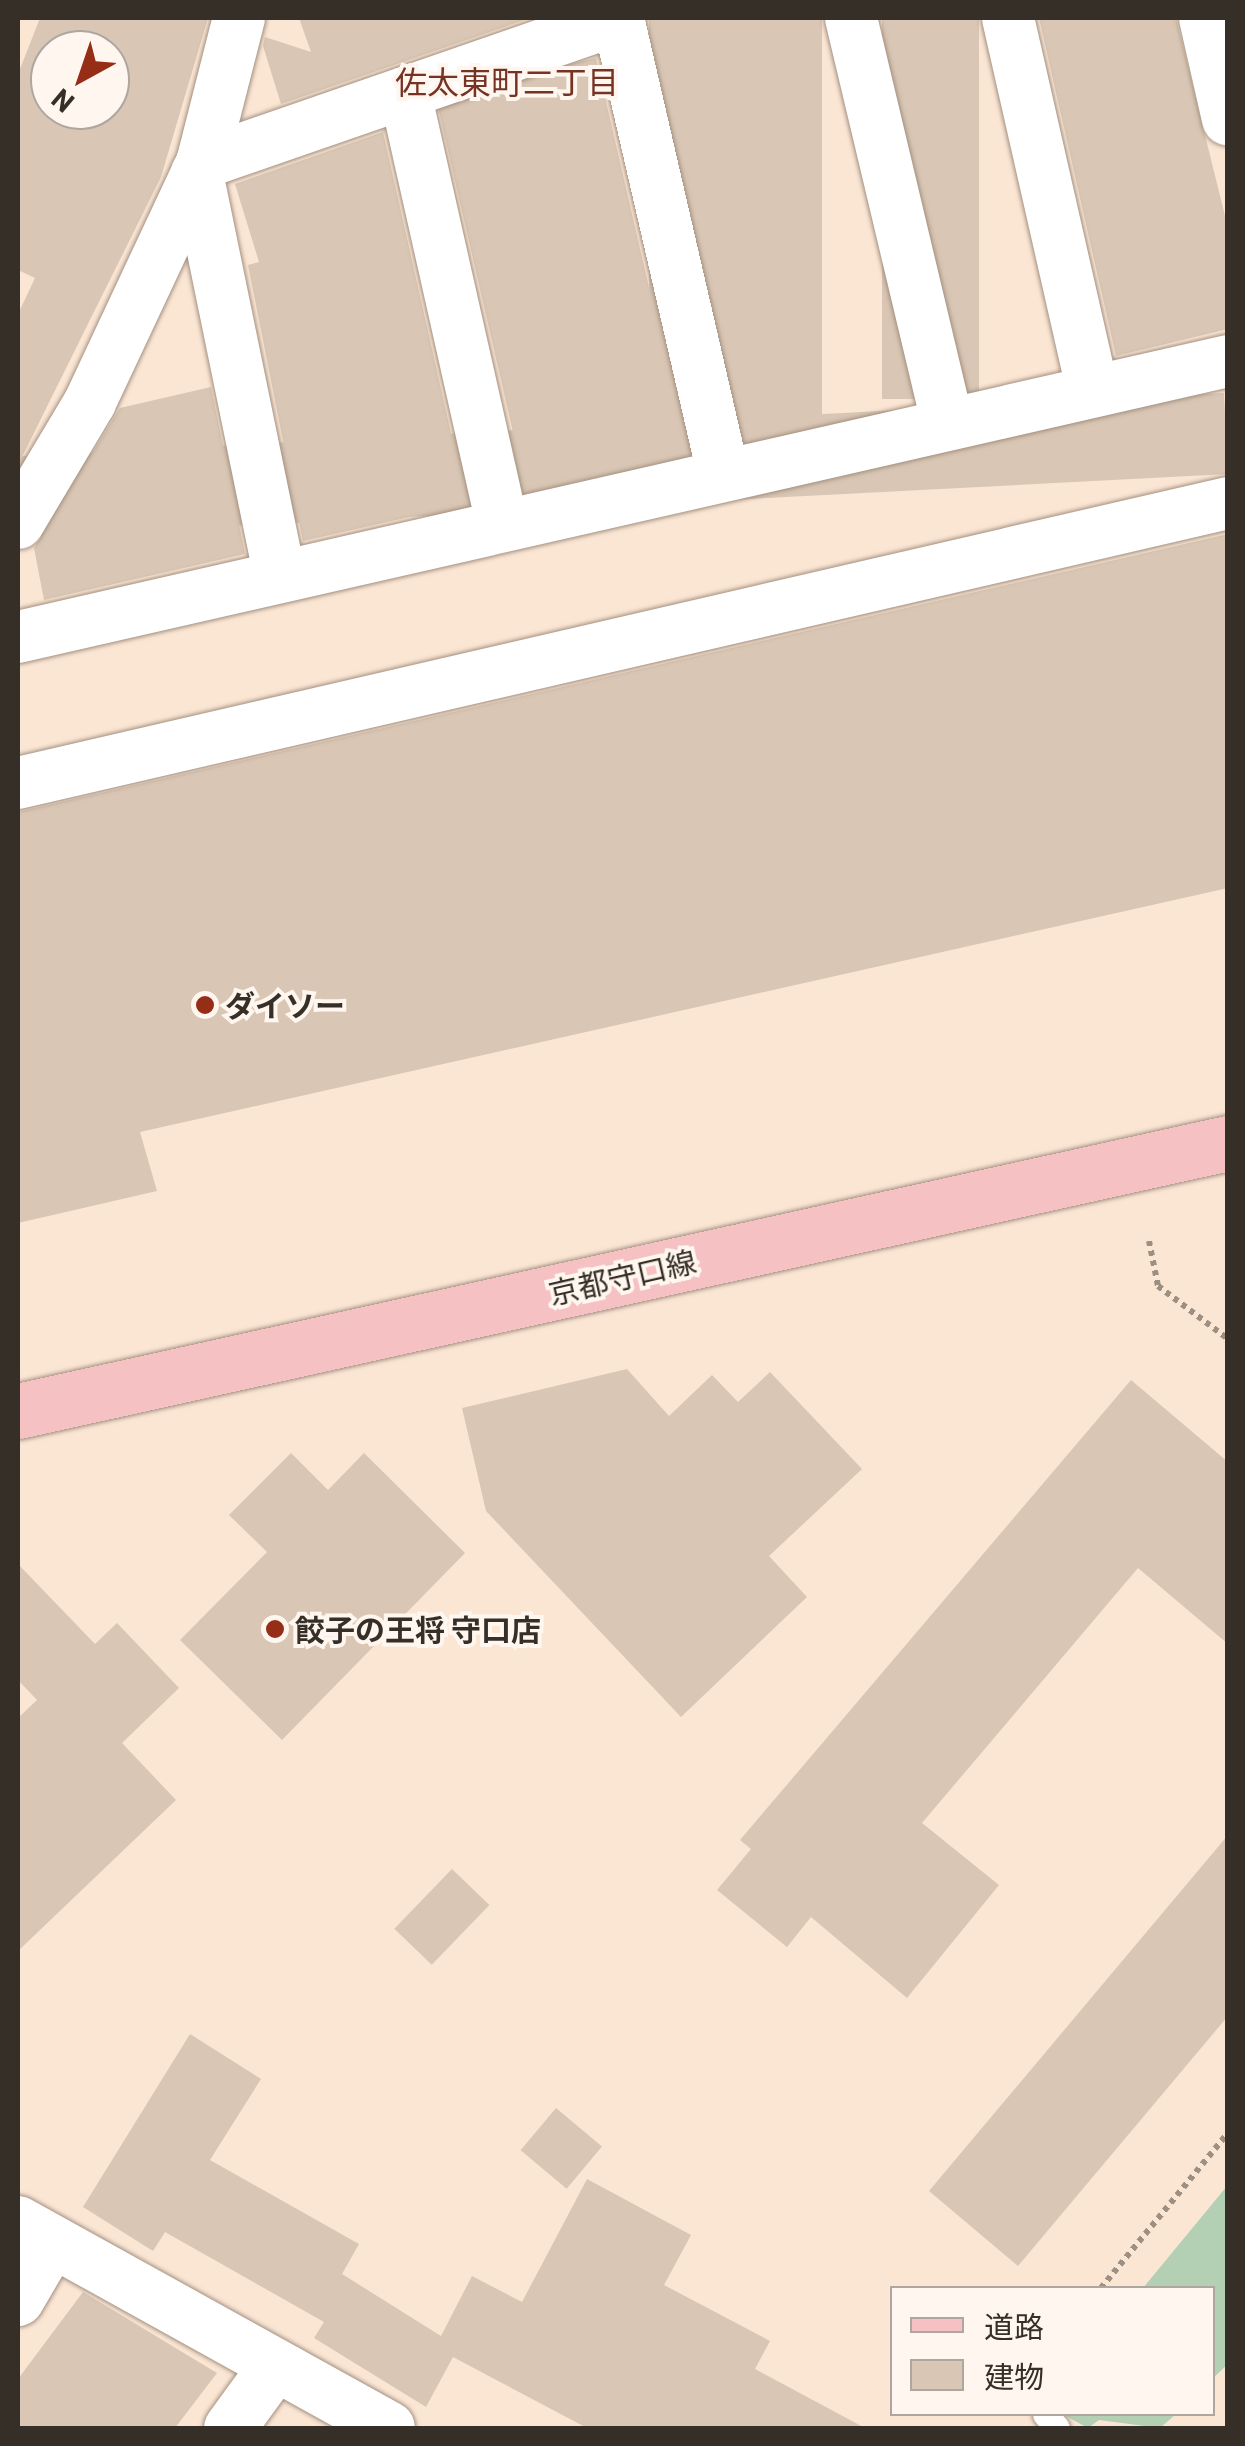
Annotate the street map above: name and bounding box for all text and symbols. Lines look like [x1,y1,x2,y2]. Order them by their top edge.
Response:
north arrow [30,30,130,130]
district label: 佐太東町二丁目 [395,62,619,100]
text: N [44,82,80,120]
place label: ダイソー [225,987,345,1023]
marker: ダイソー [194,994,216,1016]
street label: 京都守口線 [545,1243,699,1311]
place label: 餃子の王将 守口店 [295,1611,541,1647]
marker: 餃子の王将 守口店 [264,1618,286,1640]
legend [890,2286,1215,2416]
text: 道路 [984,2308,1044,2344]
text: 建物 [984,2358,1044,2394]

